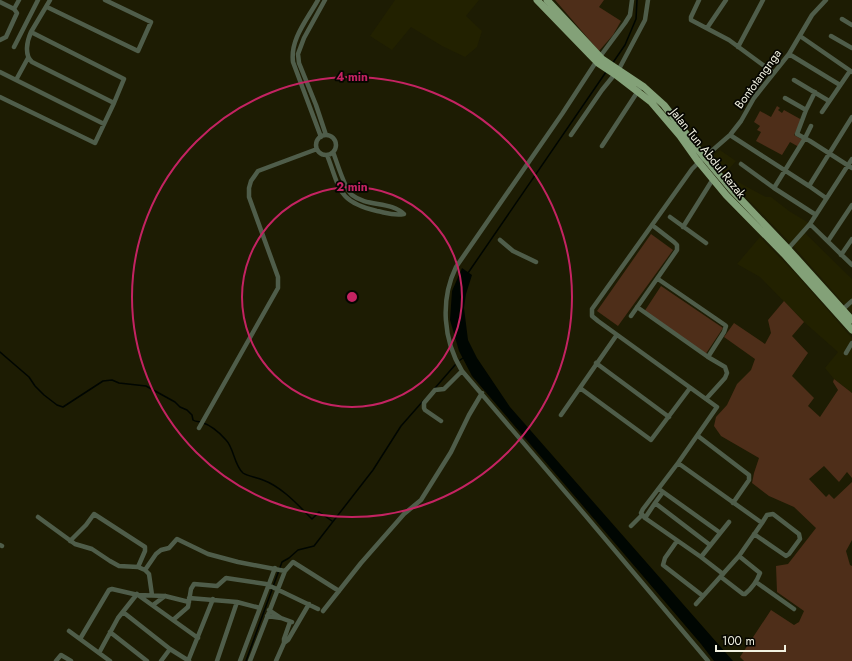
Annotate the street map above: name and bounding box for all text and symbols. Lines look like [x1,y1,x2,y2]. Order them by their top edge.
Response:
street label: Bontotangnga [730,45,786,112]
text: 4 min [336,68,368,86]
street label: Jalan Tun Abdul Razak [665,103,750,202]
text: 2 min [336,178,368,196]
centre of rings [345,290,359,304]
scale bar [716,627,785,653]
text: 100 m [722,632,755,650]

